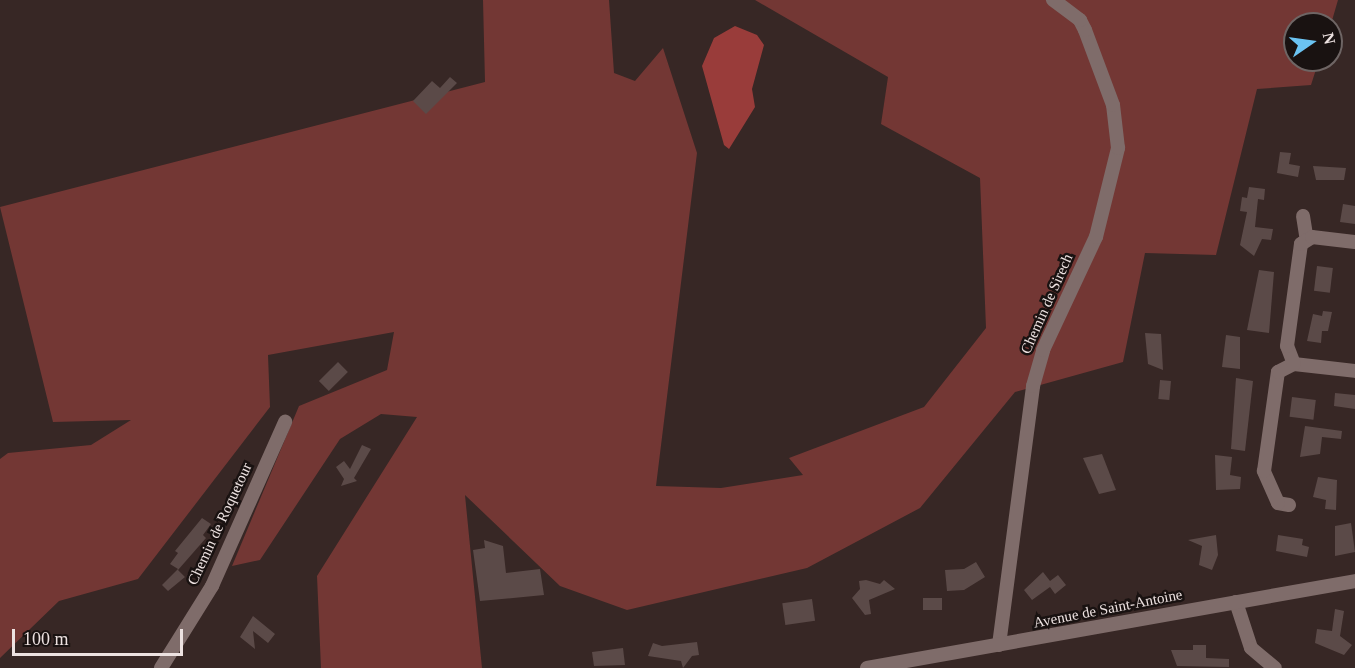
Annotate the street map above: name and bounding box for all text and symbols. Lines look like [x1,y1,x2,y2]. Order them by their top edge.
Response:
north arrow [1283,12,1343,72]
text: N [1319,31,1339,46]
street label: Chemin de Sirech [1017,251,1077,357]
street label: Chemin de Roquetour [184,460,256,588]
street label: Avenue de Saint-Antoine [1032,586,1184,632]
scale bar [15,617,186,655]
text: 100 m [23,629,69,649]

